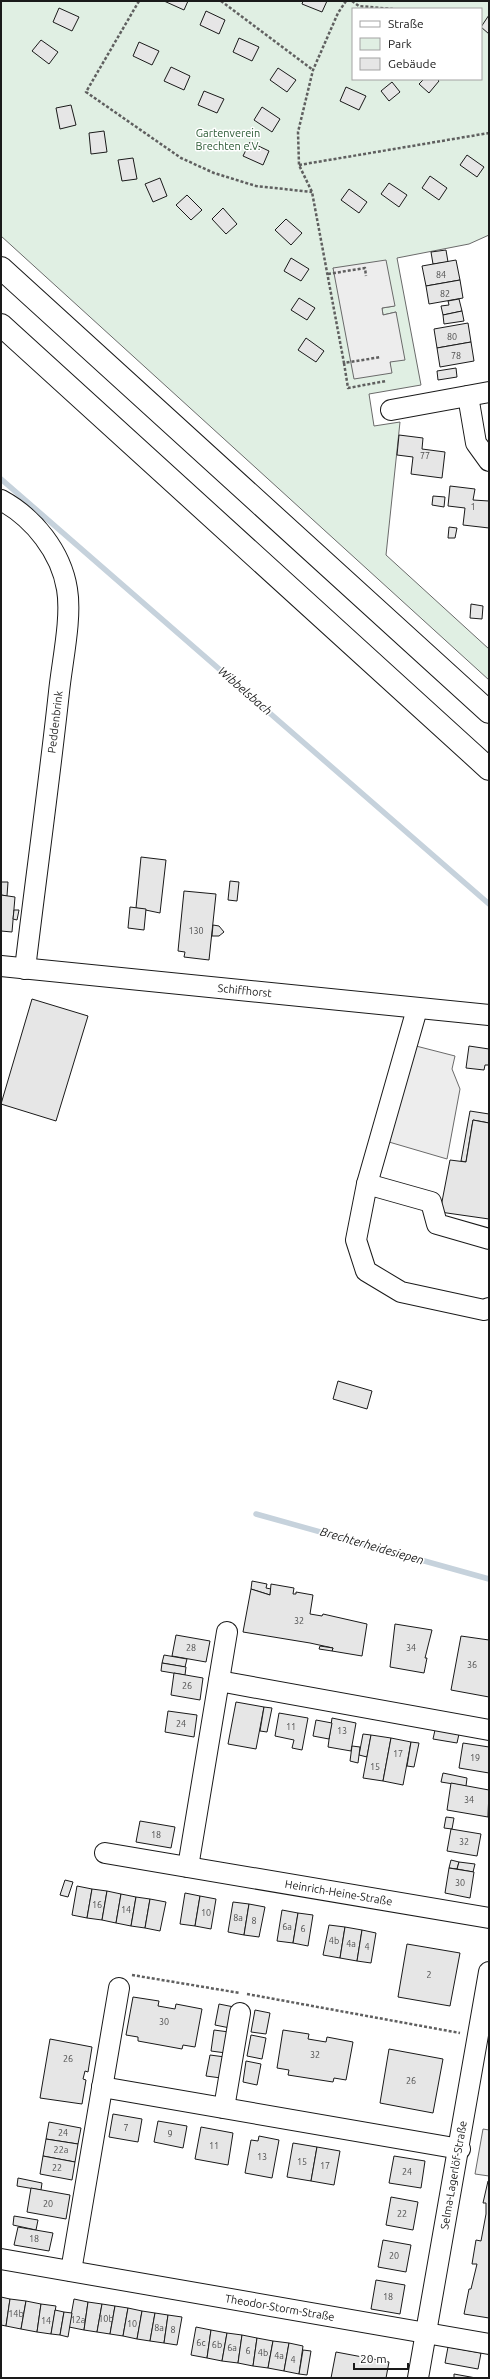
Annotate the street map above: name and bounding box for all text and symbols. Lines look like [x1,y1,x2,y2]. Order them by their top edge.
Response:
legend [352,8,482,80]
text: Straße [388,17,424,30]
text: Park [388,37,412,50]
text: Gebäude [388,57,436,70]
park label: Gartenverein Brechten e.V. [196,127,260,152]
house number: 84 [436,270,446,280]
house number: 82 [440,289,450,299]
house number: 80 [447,332,457,342]
house number: 78 [451,351,461,361]
house number: 77 [420,451,430,461]
house number: 1 [470,502,476,512]
water label: Wibbelsbach [216,664,275,717]
street label: Peddenbrink [45,690,65,754]
house number: 130 [188,926,204,936]
street label: Schiffhorst [217,982,273,999]
water label: Brechterheidesiepen [319,1524,425,1567]
house number: 32 [294,1616,304,1626]
house number: 28 [186,1643,196,1653]
house number: 34 [406,1643,416,1653]
house number: 36 [467,1660,477,1670]
house number: 26 [182,1681,192,1691]
house number: 24 [176,1719,186,1729]
house number: 11 [286,1722,296,1732]
house number: 13 [337,1726,347,1736]
house number: 17 [393,1749,403,1759]
house number: 19 [470,1753,480,1763]
house number: 15 [370,1762,380,1772]
house number: 34 [464,1795,474,1805]
house number: 18 [151,1830,161,1840]
house number: 32 [459,1837,469,1847]
street label: Heinrich-Heine-Straße [284,1878,393,1908]
house number: 30 [455,1878,465,1888]
house number: 16 [92,1900,102,1910]
house number: 14 [121,1905,131,1915]
house number: 10 [201,1908,211,1918]
house number: 8a [233,1913,243,1923]
house number: 8 [251,1916,257,1926]
house number: 6a [282,1922,292,1932]
house number: 6 [300,1924,306,1934]
house number: 4b [329,1936,339,1946]
house number: 4a [346,1939,356,1949]
house number: 4 [364,1942,370,1952]
house number: 2 [426,1970,432,1980]
house number: 30 [159,2017,169,2027]
house number: 32 [310,2050,320,2060]
house number: 26 [63,2054,73,2064]
house number: 26 [406,2076,416,2086]
street label: Selma-Lagerlöf-Straße [438,2120,469,2230]
house number: 7 [123,2123,129,2133]
house number: 24 [58,2128,68,2138]
house number: 9 [167,2129,173,2139]
house number: 11 [209,2141,219,2151]
house number: 22a [54,2145,68,2155]
house number: 13 [257,2152,267,2162]
house number: 15 [297,2157,307,2167]
house number: 17 [320,2161,330,2171]
house number: 22 [52,2163,62,2173]
house number: 24 [402,2167,412,2177]
house number: 20 [43,2199,53,2209]
house number: 22 [397,2209,407,2219]
house number: 18 [29,2234,39,2244]
house number: 20 [389,2251,399,2261]
street label: Theodor-Storm-Straße [224,2292,335,2323]
house number: 18 [383,2292,393,2302]
house number: 14b [8,2309,24,2319]
house number: 10b [98,2314,114,2324]
house number: 12a [71,2315,85,2325]
house number: 14 [41,2316,51,2326]
house number: 10 [127,2319,137,2329]
house number: 8a [154,2323,164,2333]
house number: 8 [170,2325,176,2335]
house number: 6c [196,2338,206,2348]
house number: 6b [212,2340,222,2350]
house number: 6a [227,2343,237,2353]
scale bar [354,2345,408,2371]
house number: 6 [245,2346,251,2356]
house number: 4b [258,2348,268,2358]
house number: 4a [274,2351,284,2361]
text: 20 m [360,2352,387,2365]
house number: 4 [290,2355,296,2365]

